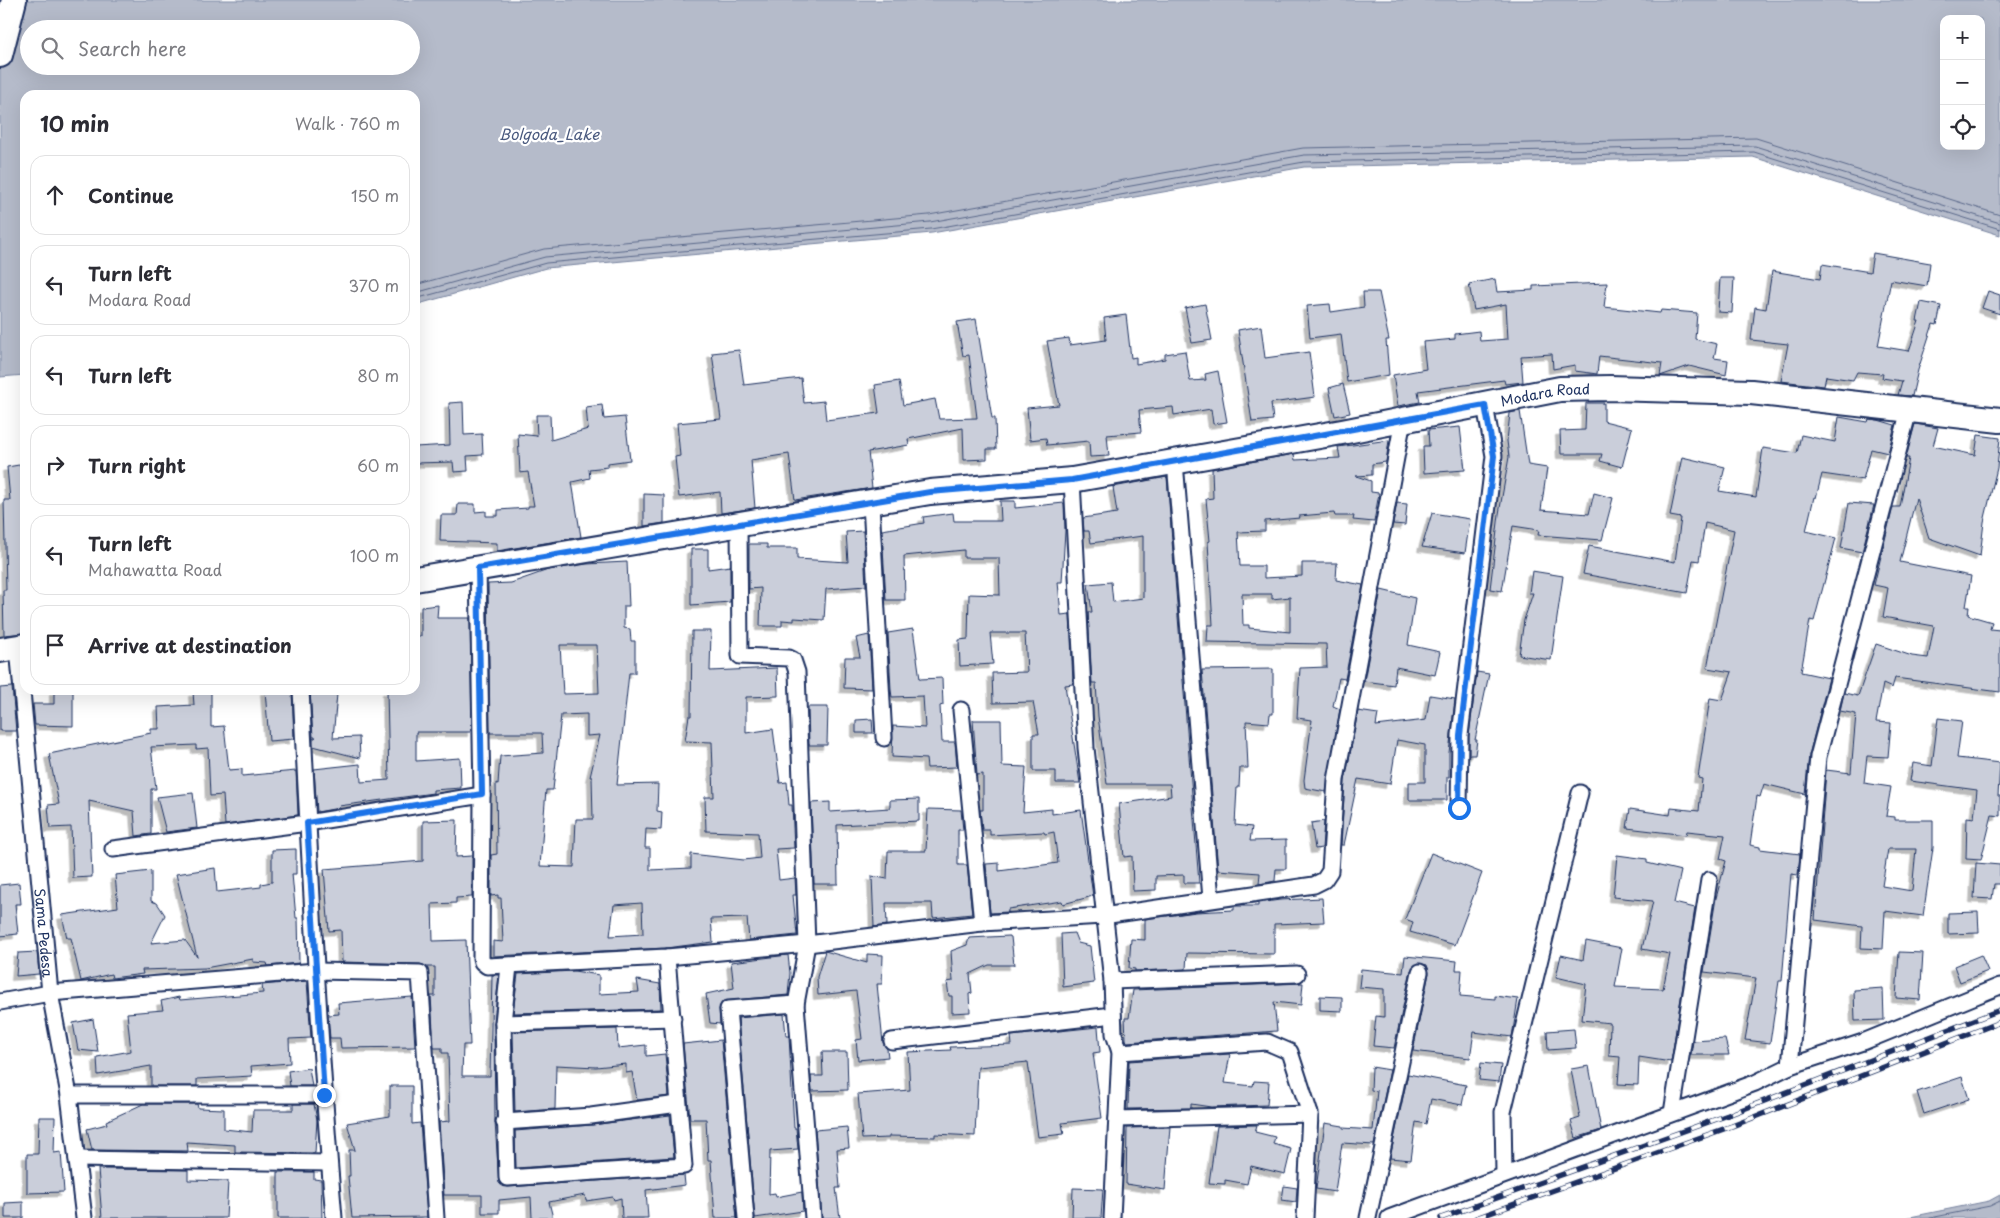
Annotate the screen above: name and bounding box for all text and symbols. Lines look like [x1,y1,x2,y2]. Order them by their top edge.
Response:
map controls [1940,15,1985,150]
button: + [1940,15,1985,60]
search box [20,20,420,75]
icon: search [38,34,66,62]
text: Search here [78,34,187,62]
button: − [1940,60,1985,105]
button: locate [1940,105,1985,150]
text: 10 min [40,107,110,139]
text: Walk · 760 m [295,111,400,135]
water label: Bolgoda_Lake [499,122,600,145]
icon: ahead [41,181,69,209]
text: Continue [88,181,174,209]
text: 150 m [351,183,399,207]
text: Turn left [88,259,172,287]
icon: left [41,271,69,299]
text: 370 m [349,273,399,297]
text: Modara Road [88,287,191,311]
icon: left [41,361,69,389]
text: Turn left [88,361,172,389]
text: 80 m [357,363,399,387]
street label: Modara Road [1499,378,1590,411]
icon: right [41,451,69,479]
text: Turn right [88,451,186,479]
text: 60 m [357,453,399,477]
text: Turn left [88,529,172,557]
icon: left [41,541,69,569]
text: 100 m [350,543,399,567]
text: Mahawatta Road [88,557,222,581]
icon: arrive [41,631,69,659]
text: Arrive at destination [88,631,292,659]
route start [1448,797,1471,820]
street label: Sama Pedesa [30,887,59,978]
route end [313,1084,336,1107]

